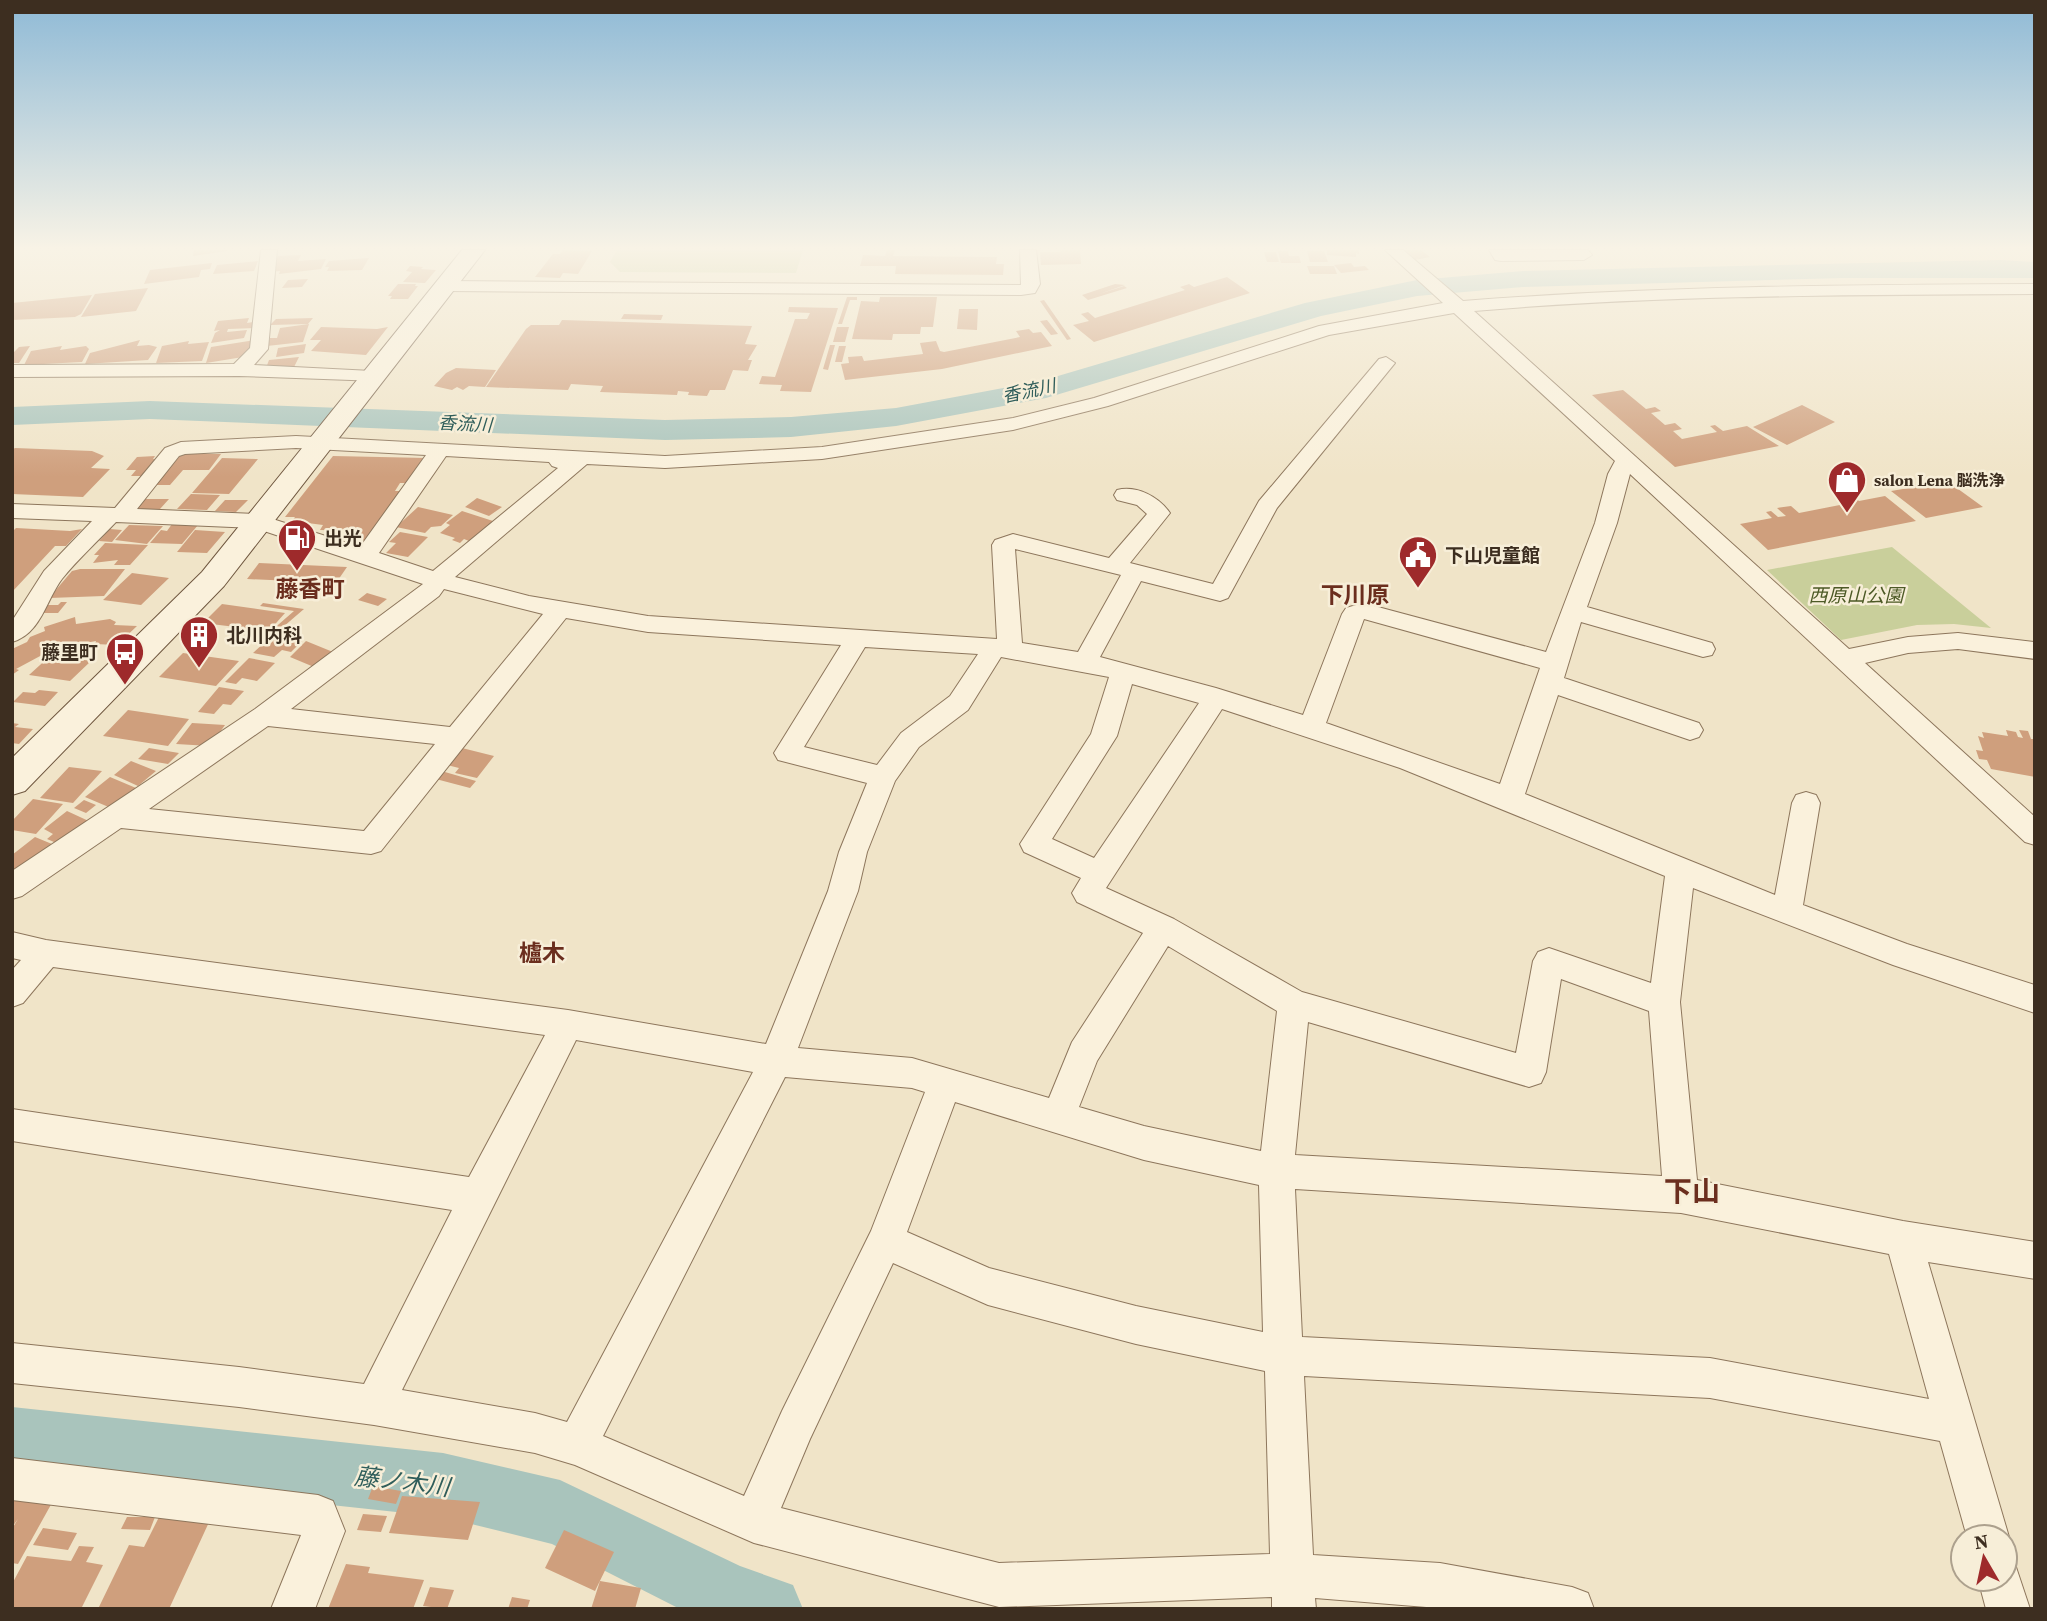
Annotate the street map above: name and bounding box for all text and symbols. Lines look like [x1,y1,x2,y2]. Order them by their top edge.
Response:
water label: 香流川 [1000,372,1060,408]
water label: 香流川 [437,410,495,438]
shop icon: salon Lena 脳洗浄 [1826,459,1868,514]
place label: salon Lena 脳洗浄 [1874,469,2004,491]
fuel station icon: 出光 [276,517,318,572]
place label: 出光 [324,525,362,551]
public building icon: 下山児童館 [1397,534,1439,589]
place label: 下山児童館 [1445,542,1540,568]
district label: 藤香町 [276,573,345,605]
district label: 下川原 [1321,579,1390,611]
park label: 西原山公園 [1808,582,1906,608]
building icon: 北川内科 [178,614,220,669]
place label: 北川内科 [226,622,302,648]
bus stop icon: 藤里町 [104,631,146,686]
place label: 藤里町 [41,639,98,665]
district label: 櫨木 [519,937,565,969]
district label: 下山 [1664,1172,1720,1210]
water label: 藤ノ木川 [352,1459,455,1504]
north arrow [1949,1523,2019,1593]
text: N [1972,1527,1990,1555]

